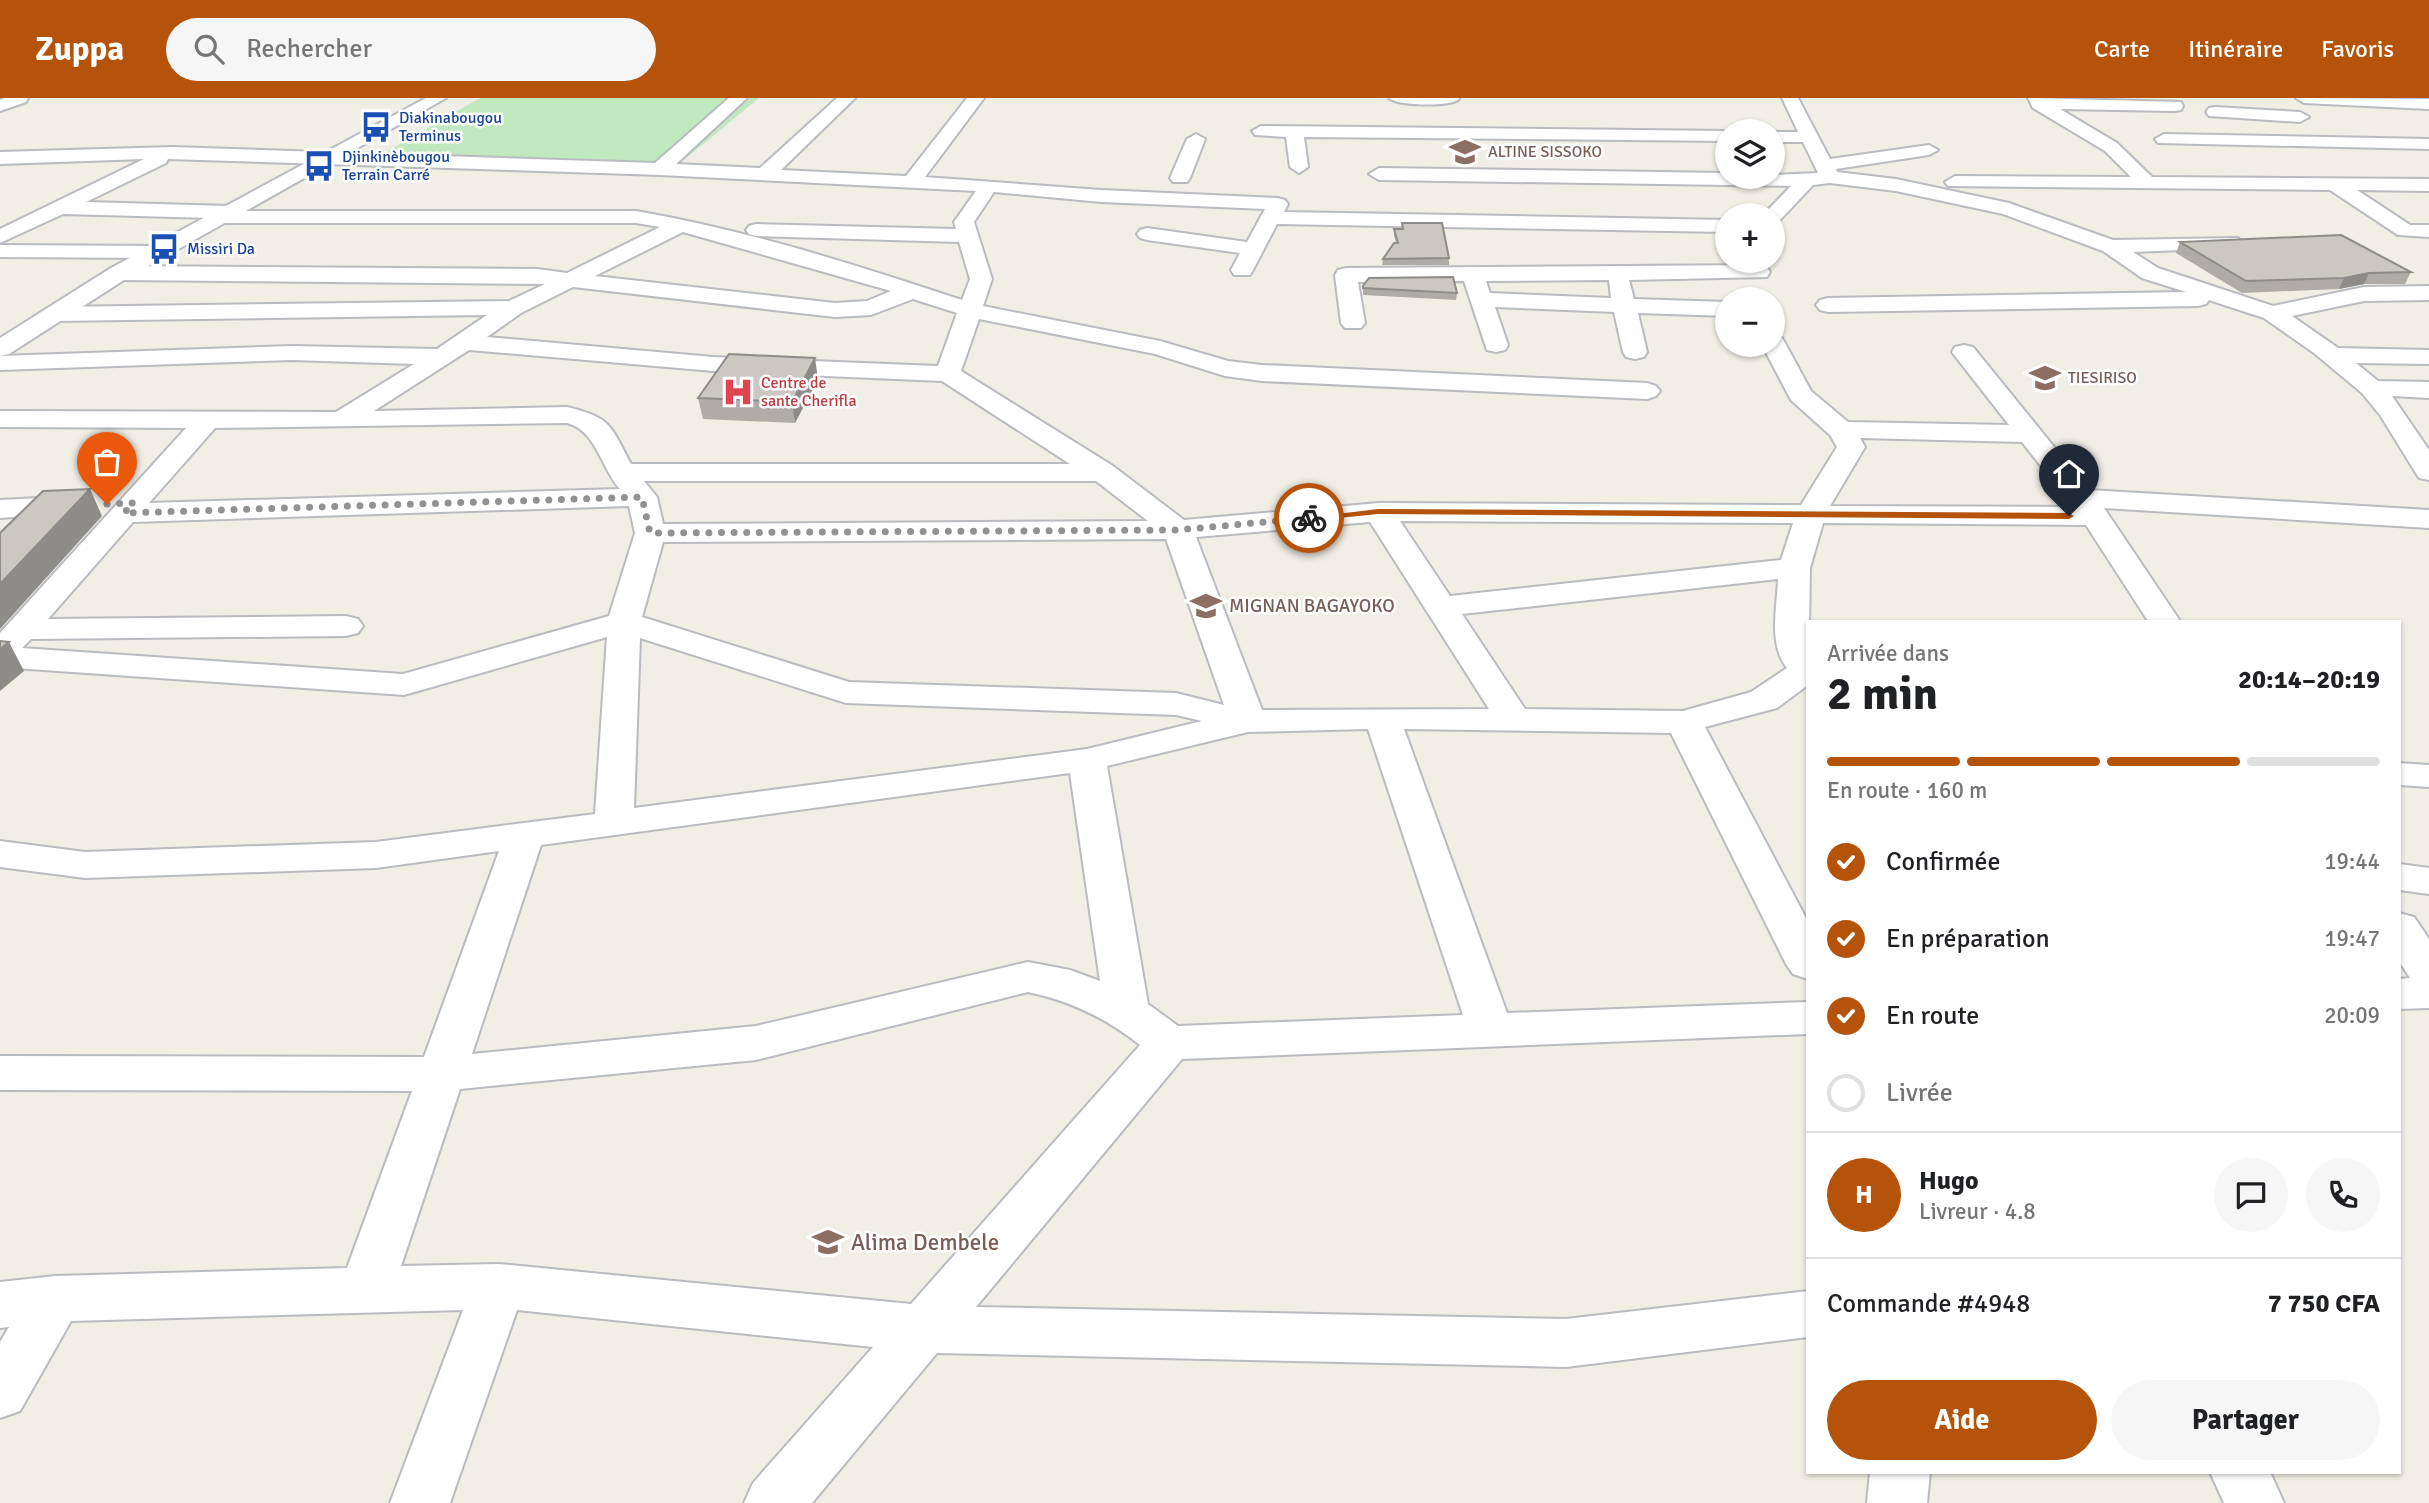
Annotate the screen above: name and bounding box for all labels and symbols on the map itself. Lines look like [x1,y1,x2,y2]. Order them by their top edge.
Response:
place label: Diakinabougou Terminus [399,108,502,146]
bus stop icon: Diakinabougou Terminus [359,110,393,144]
school or university icon: ALTINE SISSOKO [1448,135,1482,169]
place label: ALTINE SISSOKO [1488,142,1602,162]
place label: Djinkinèbougou Terrain Carré [342,147,450,185]
bus stop icon: Djinkinèbougou Terrain Carré [302,149,336,183]
bus stop icon: Missiri Da [147,232,181,266]
place label: Missiri Da [187,239,255,259]
school or university icon: TIESIRISO [2028,361,2062,395]
place label: TIESIRISO [2068,368,2137,388]
place label: Centre de sante Cherifla [761,373,857,411]
hospital icon: Centre de sante Cherifla [721,375,755,409]
pin [77,432,137,504]
pin [2039,444,2099,516]
courier [1274,483,1344,553]
school or university icon: MIGNAN BAGAYOKO [1189,589,1223,623]
place label: MIGNAN BAGAYOKO [1229,594,1395,618]
school or university icon: Alima Dembele [811,1225,845,1259]
place label: Alima Dembele [851,1228,999,1257]

